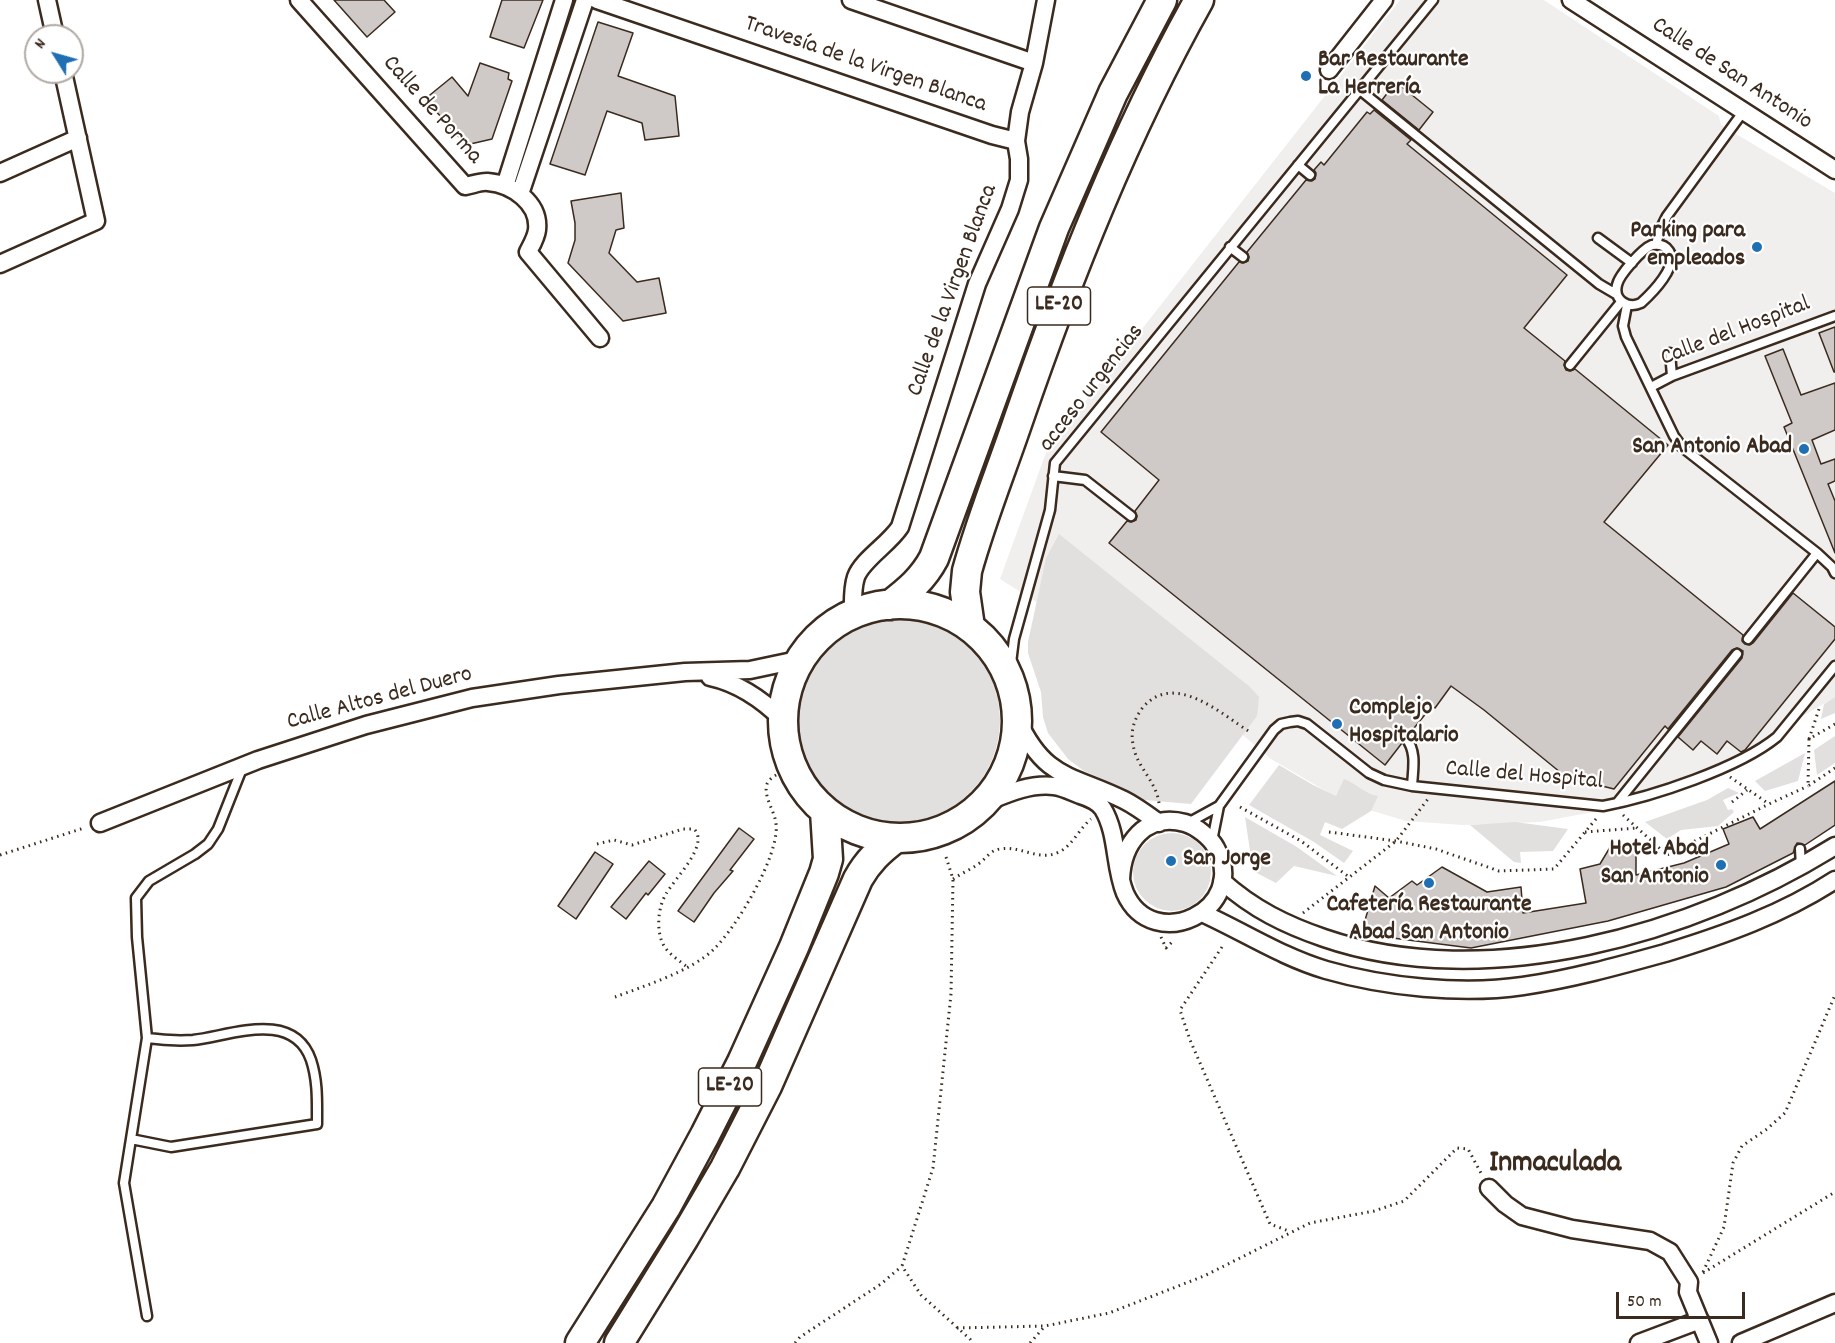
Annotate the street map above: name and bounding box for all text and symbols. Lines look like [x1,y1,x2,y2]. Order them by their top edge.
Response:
street label: Travesía de la Virgen Blanca [740,11,990,121]
street label: Calle de San Antonio [1645,12,1817,138]
north arrow [24,24,84,84]
text: N [29,34,52,54]
place label: Bar Restaurante La Herrería [1318,48,1469,104]
street label: Calle de Porma [375,51,487,171]
marker: Bar Restaurante La Herrería [1299,69,1313,83]
street label: Calle de la Virgen Blanca [902,181,1006,401]
place label: Parking para empleados [1630,219,1745,275]
marker: Parking para empleados [1750,240,1764,254]
road number: LE-20 [1028,287,1090,325]
street label: Calle del Hospital [1657,291,1815,375]
street label: acceso urgencias [1034,319,1152,459]
place label: San Antonio Abad [1632,435,1792,463]
marker: San Antonio Abad [1797,442,1811,456]
street label: Calle Altos del Duero [284,661,476,739]
place label: Complejo Hospitalario [1349,696,1459,752]
marker: Complejo Hospitalario [1330,717,1344,731]
street label: Calle del Hospital [1444,756,1604,798]
place label: Hotel Abad San Antonio [1601,837,1709,893]
place label: San Jorge [1183,847,1271,875]
marker: San Jorge [1164,854,1178,868]
marker: Hotel Abad San Antonio [1714,858,1728,872]
marker: Cafetería Restaurante Abad San Antonio [1422,876,1436,890]
place label: Cafetería Restaurante Abad San Antonio [1326,893,1532,949]
road number: LE-20 [698,1068,762,1106]
district label: Inmaculada [1489,1148,1621,1184]
scale bar [1619,1280,1748,1318]
text: 50 m [1627,1290,1662,1315]

